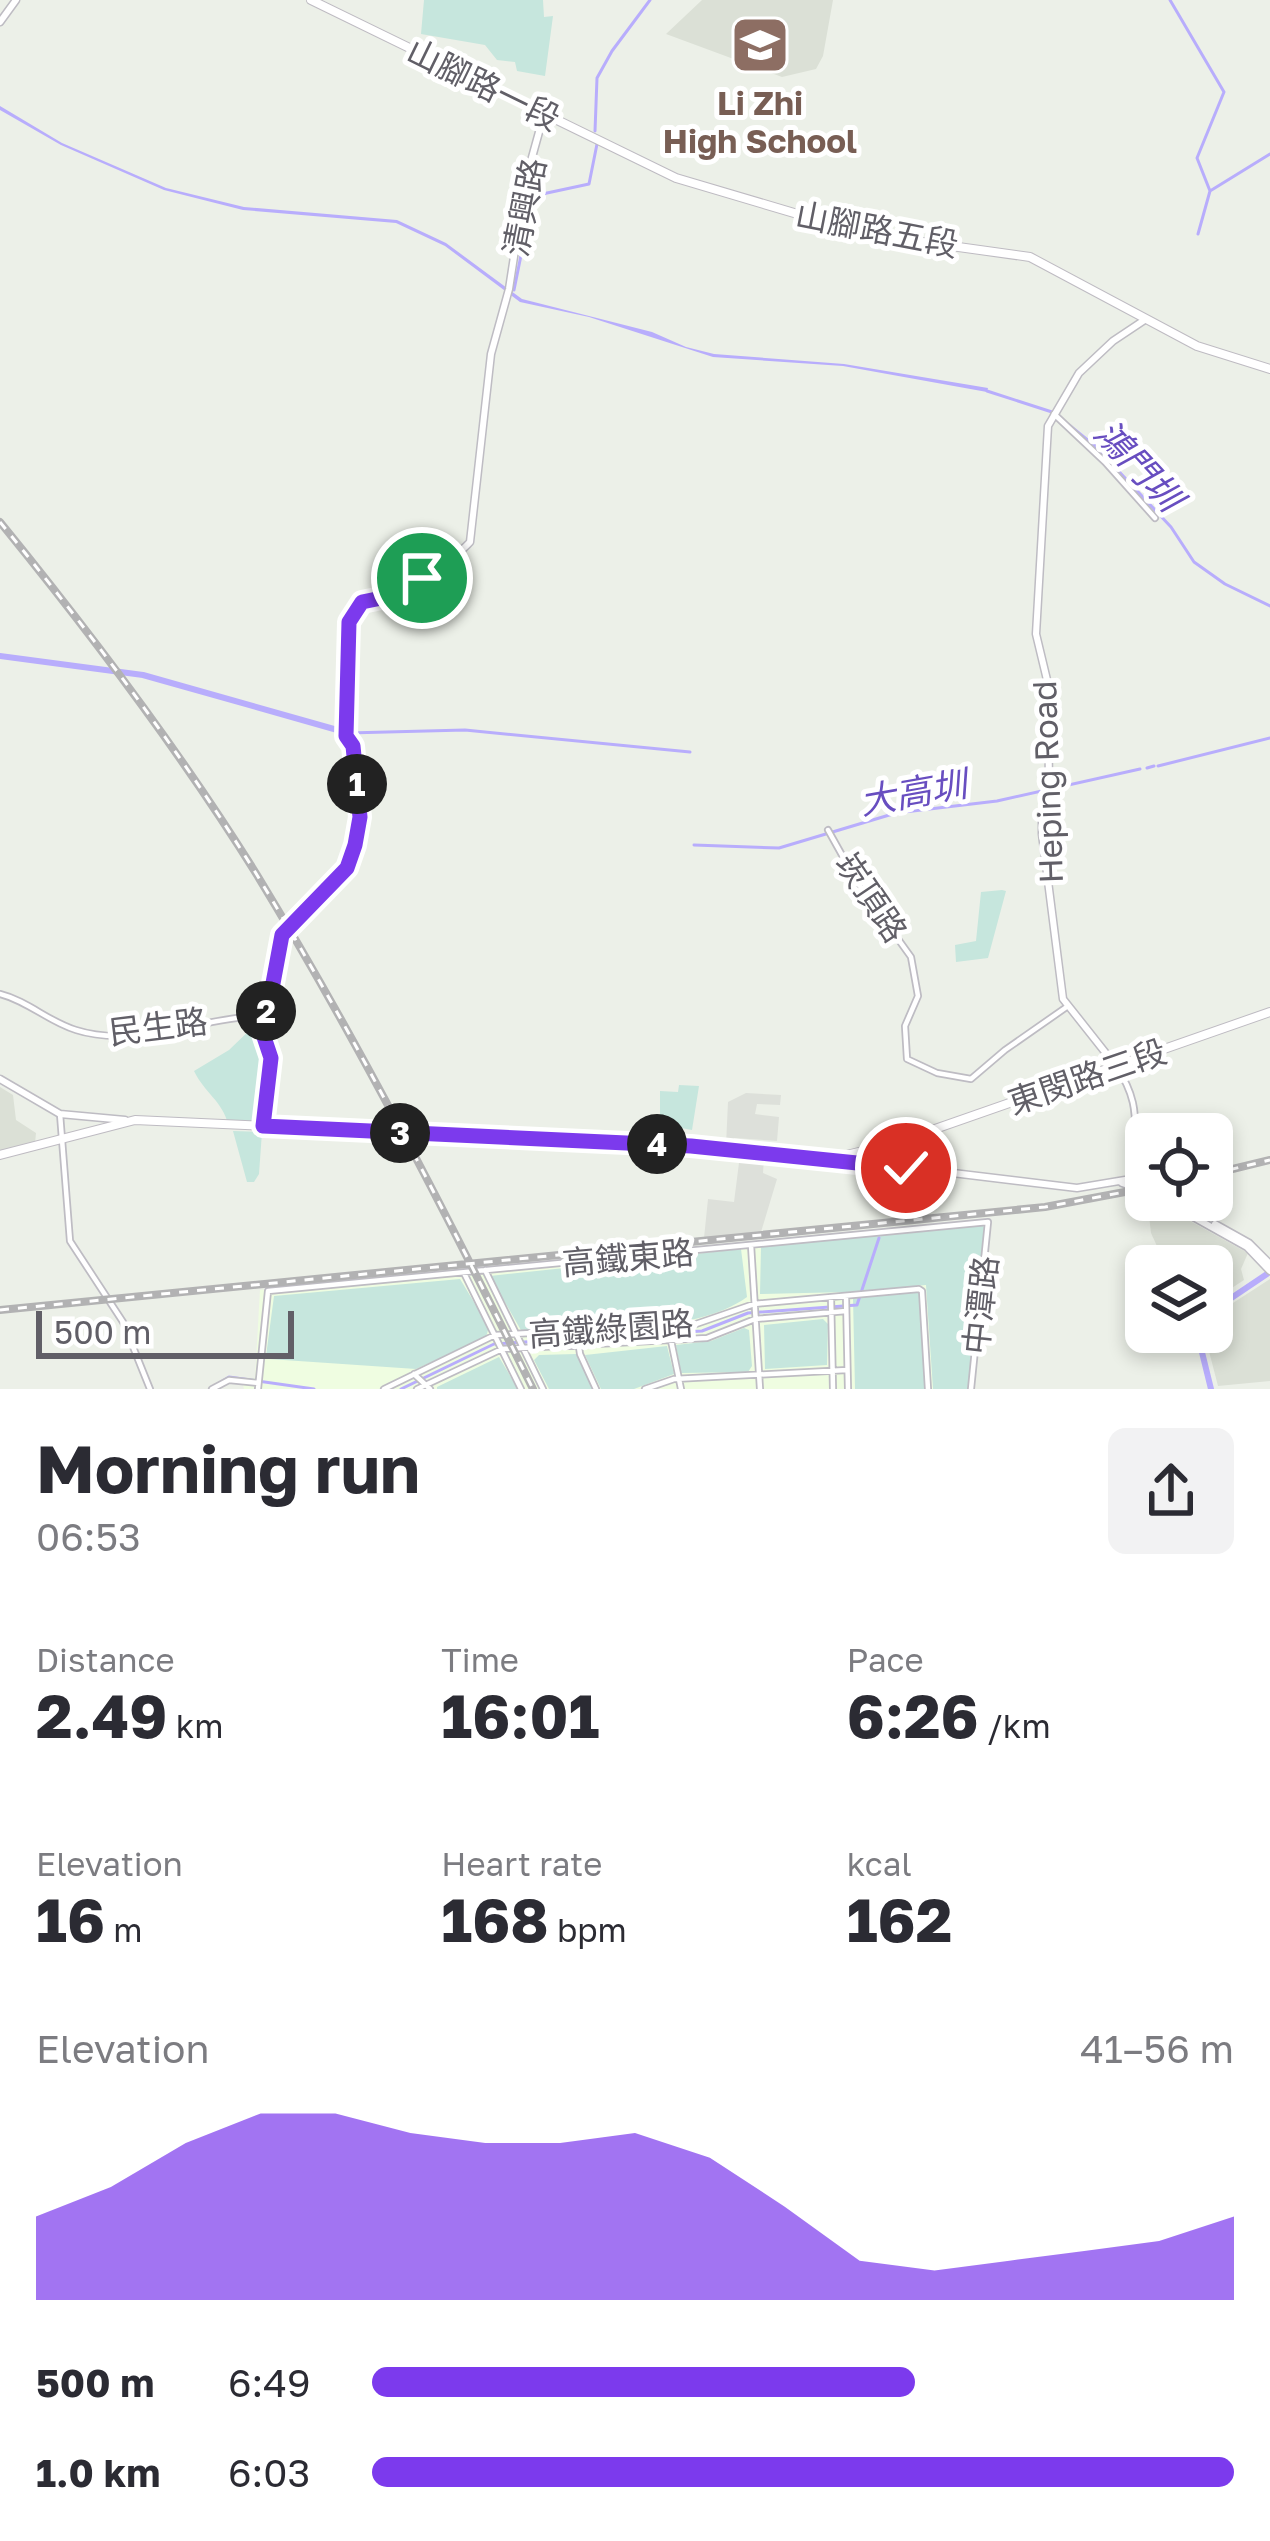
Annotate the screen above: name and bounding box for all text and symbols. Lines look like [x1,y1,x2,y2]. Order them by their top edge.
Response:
school or university icon: Li Zhi High School [729,14,791,76]
street label: 山腳路一段 [401,30,567,138]
place label: Li Zhi High School [663,83,857,160]
street label: 清興路 [495,155,553,259]
street label: 山腳路五段 [792,194,962,264]
water label: 鴻門圳 [1086,411,1195,523]
pin [371,527,473,629]
icon: arrive [389,545,455,611]
street label: Heping Road [1024,680,1070,884]
pin: 1 [327,754,387,814]
water label: 大高圳 [856,761,975,823]
text: 1 [349,764,366,803]
street label: 崁頂路 [828,845,916,949]
pin: 2 [236,981,296,1041]
text: 2 [256,991,276,1030]
street label: 民生路 [106,1001,210,1051]
street label: 東閔路三段 [1003,1031,1171,1121]
pin: 3 [370,1103,430,1163]
text: 3 [390,1113,410,1152]
map controls [1125,1113,1233,1353]
button: locate [1125,1113,1233,1221]
pin: 4 [627,1114,687,1174]
pin [855,1117,957,1219]
text: 4 [647,1124,667,1163]
icon: check [873,1135,939,1201]
street label: 高鐵東路 [561,1232,695,1282]
button: layers [1125,1245,1233,1353]
street label: 中潭路 [955,1254,1005,1356]
street label: 高鐵綠園路 [527,1303,695,1353]
scale bar [36,1305,294,1358]
text: 500 m [54,1312,152,1351]
text: Morning run [36,1428,420,1508]
button: share [1108,1428,1234,1554]
text: 06:53 [36,1513,141,1560]
text: Distance [36,1640,175,1679]
text: Time [441,1640,519,1679]
text: Pace [847,1640,924,1679]
text: 2.49 [36,1679,167,1751]
text: 16:01 [441,1679,599,1751]
text: 6:26 [847,1679,979,1751]
text: km [167,1706,224,1745]
text: /km [979,1706,1051,1745]
text: Elevation [36,1844,183,1883]
text: Heart rate [441,1844,602,1883]
text: kcal [847,1844,912,1883]
text: 16 [36,1883,105,1955]
text: 168 [441,1883,549,1955]
text: 162 [847,1883,952,1955]
text: m [105,1910,142,1949]
text: bpm [549,1910,627,1949]
text: Elevation [36,2025,209,2072]
text: 41–56 m [1080,2025,1234,2072]
text: 500 m [36,2359,154,2406]
text: 6:49 [228,2359,311,2406]
text: 1.0 km [36,2449,160,2496]
text: 6:03 [228,2449,310,2496]

